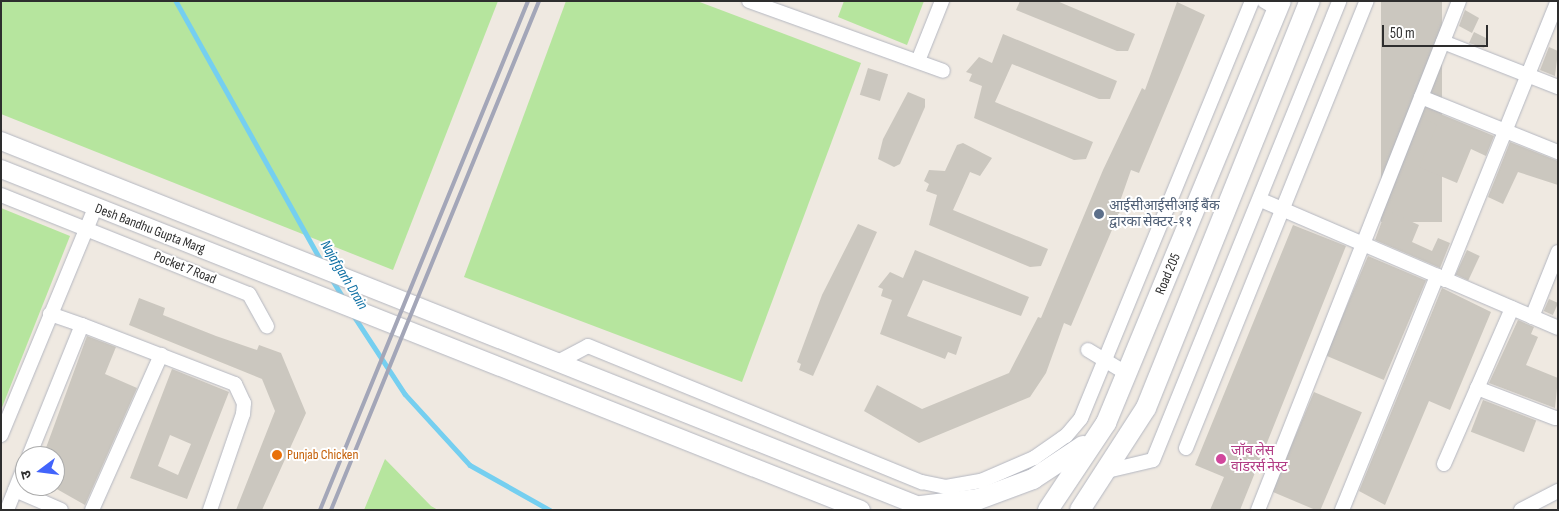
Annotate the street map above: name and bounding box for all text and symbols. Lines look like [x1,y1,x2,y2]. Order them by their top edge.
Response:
scale bar [1384,15,1490,47]
text: 50 m [1390,24,1415,43]
place label: आईसीआईसीआई बैंक द्वारका सेक्टर-११ [1109,198,1220,230]
street label: Desh Bandhu Gupta Marg [93,200,207,258]
marker: आईसीआईसीआई बैंक द्वारका सेक्टर-११ [1093,208,1105,220]
water label: Najafgarh Drain [316,237,372,313]
street label: Pocket 7 Road [151,248,219,288]
street label: Road 205 [1152,251,1184,297]
place label: जॉब लेस वांडरर्स नेस्ट [1231,443,1288,476]
north arrow [15,446,65,496]
place label: Punjab Chicken [287,447,358,463]
marker: Punjab Chicken [271,449,283,461]
marker: जॉब लेस वांडरर्स नेस्ट [1215,453,1227,465]
text: उ [17,469,35,481]

